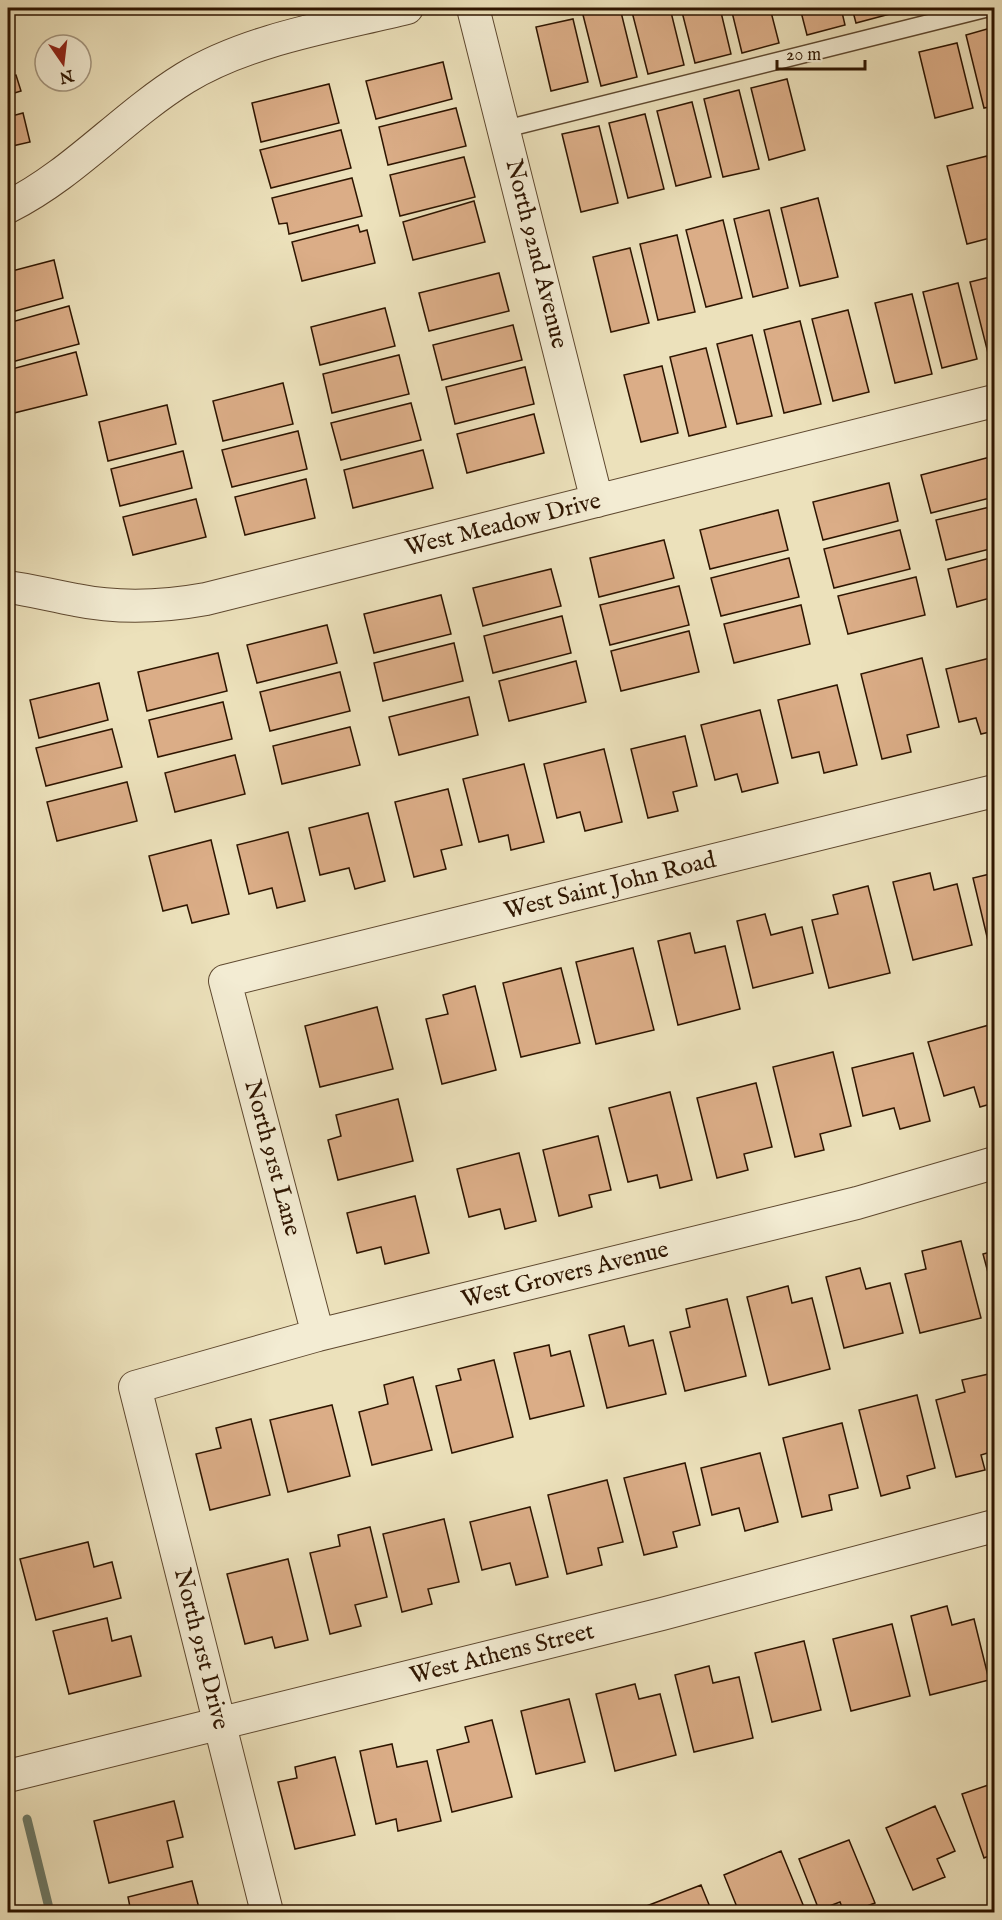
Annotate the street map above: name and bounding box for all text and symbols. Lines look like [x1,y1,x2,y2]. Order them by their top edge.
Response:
north arrow [33,33,93,93]
scale bar [777,33,866,71]
text: 20 m [786,44,821,67]
text: N [57,64,76,87]
street label: North 92nd Avenue [498,156,574,352]
street label: West Meadow Drive [402,486,604,564]
street label: West Saint John Road [501,845,719,927]
street label: North 91st Lane [236,1076,308,1240]
street label: West Grovers Avenue [458,1234,672,1316]
street label: North 91st Drive [166,1565,236,1733]
street label: West Athens Street [407,1616,597,1692]

